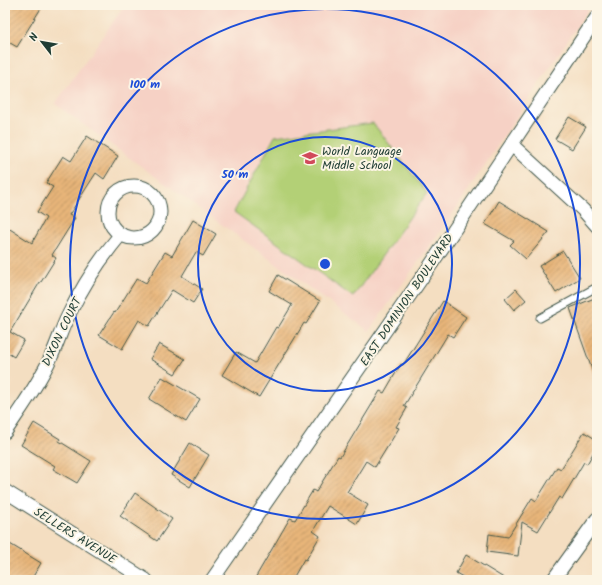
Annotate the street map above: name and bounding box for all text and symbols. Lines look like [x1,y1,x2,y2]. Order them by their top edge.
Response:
north arrow [22,22,62,62]
text: N [25,30,44,45]
text: 100 m [130,75,160,94]
place label: World Language Middle School [322,142,402,175]
school or university icon: World Language Middle School [301,149,319,167]
text: 50 m [221,165,249,184]
street label: EAST DOMINION BOULEVARD [355,230,459,370]
centre of rings [318,257,332,271]
street label: DIXON COURT [37,293,88,370]
street label: SELLERS AVENUE [30,503,121,570]

